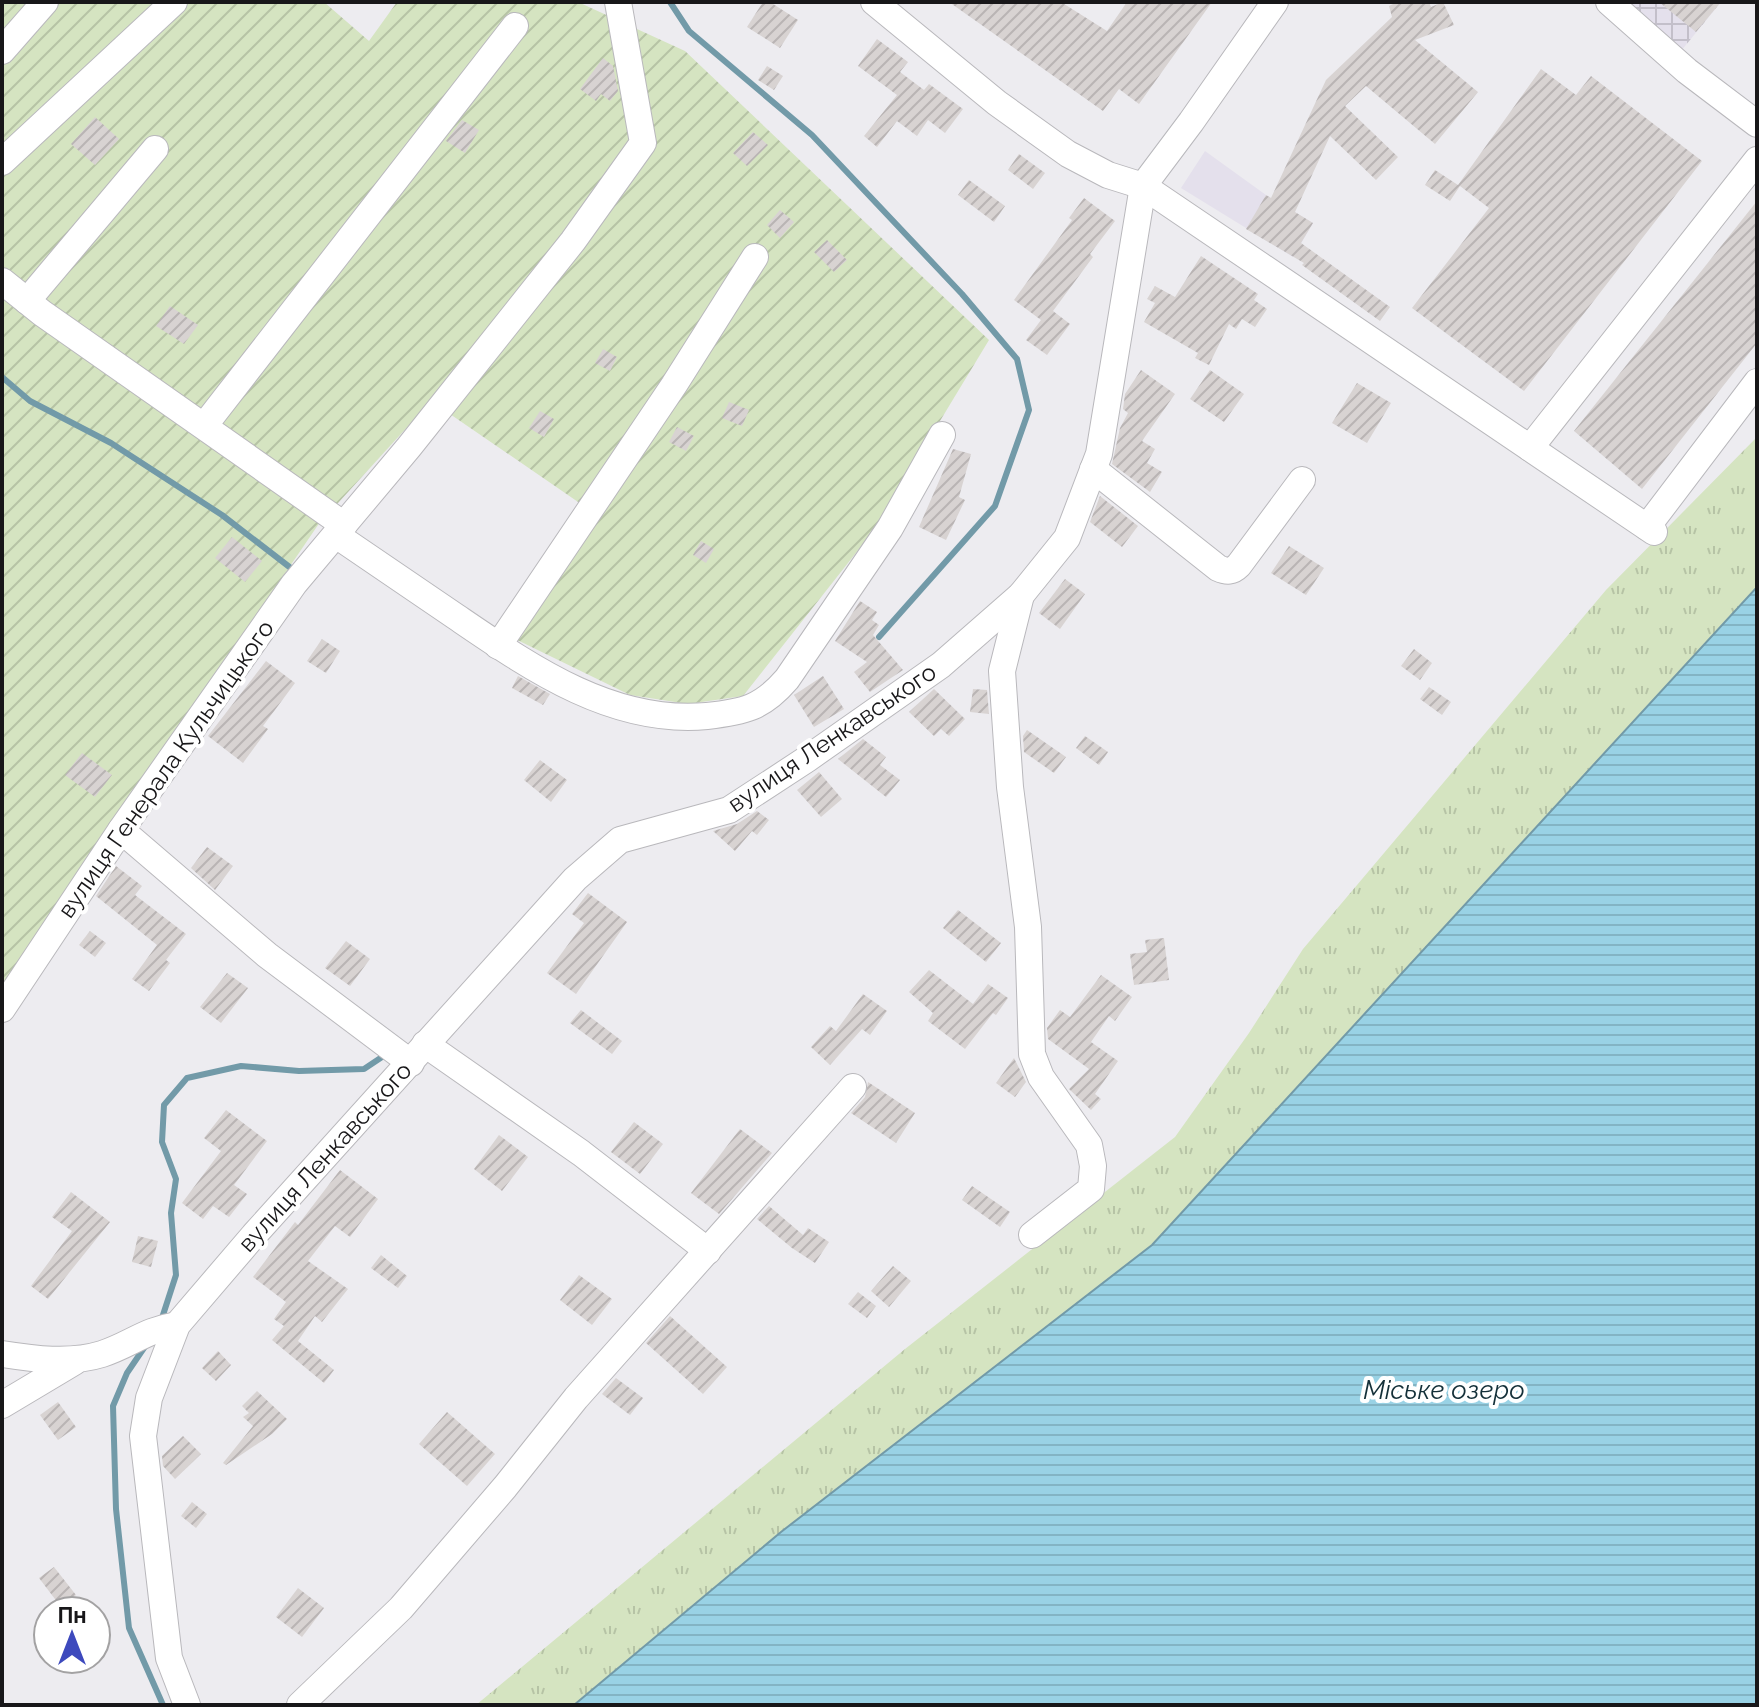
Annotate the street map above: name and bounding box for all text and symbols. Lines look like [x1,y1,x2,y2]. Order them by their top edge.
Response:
street label: вулиця Генерала Кульчицького [51,614,280,923]
street label: вулиця Ленкавського [722,657,941,818]
street label: вулиця Ленкавського [232,1056,417,1257]
water label: Міське озеро [1363,1375,1525,1405]
north arrow [32,1595,112,1675]
text: Пн [57,1602,87,1628]

